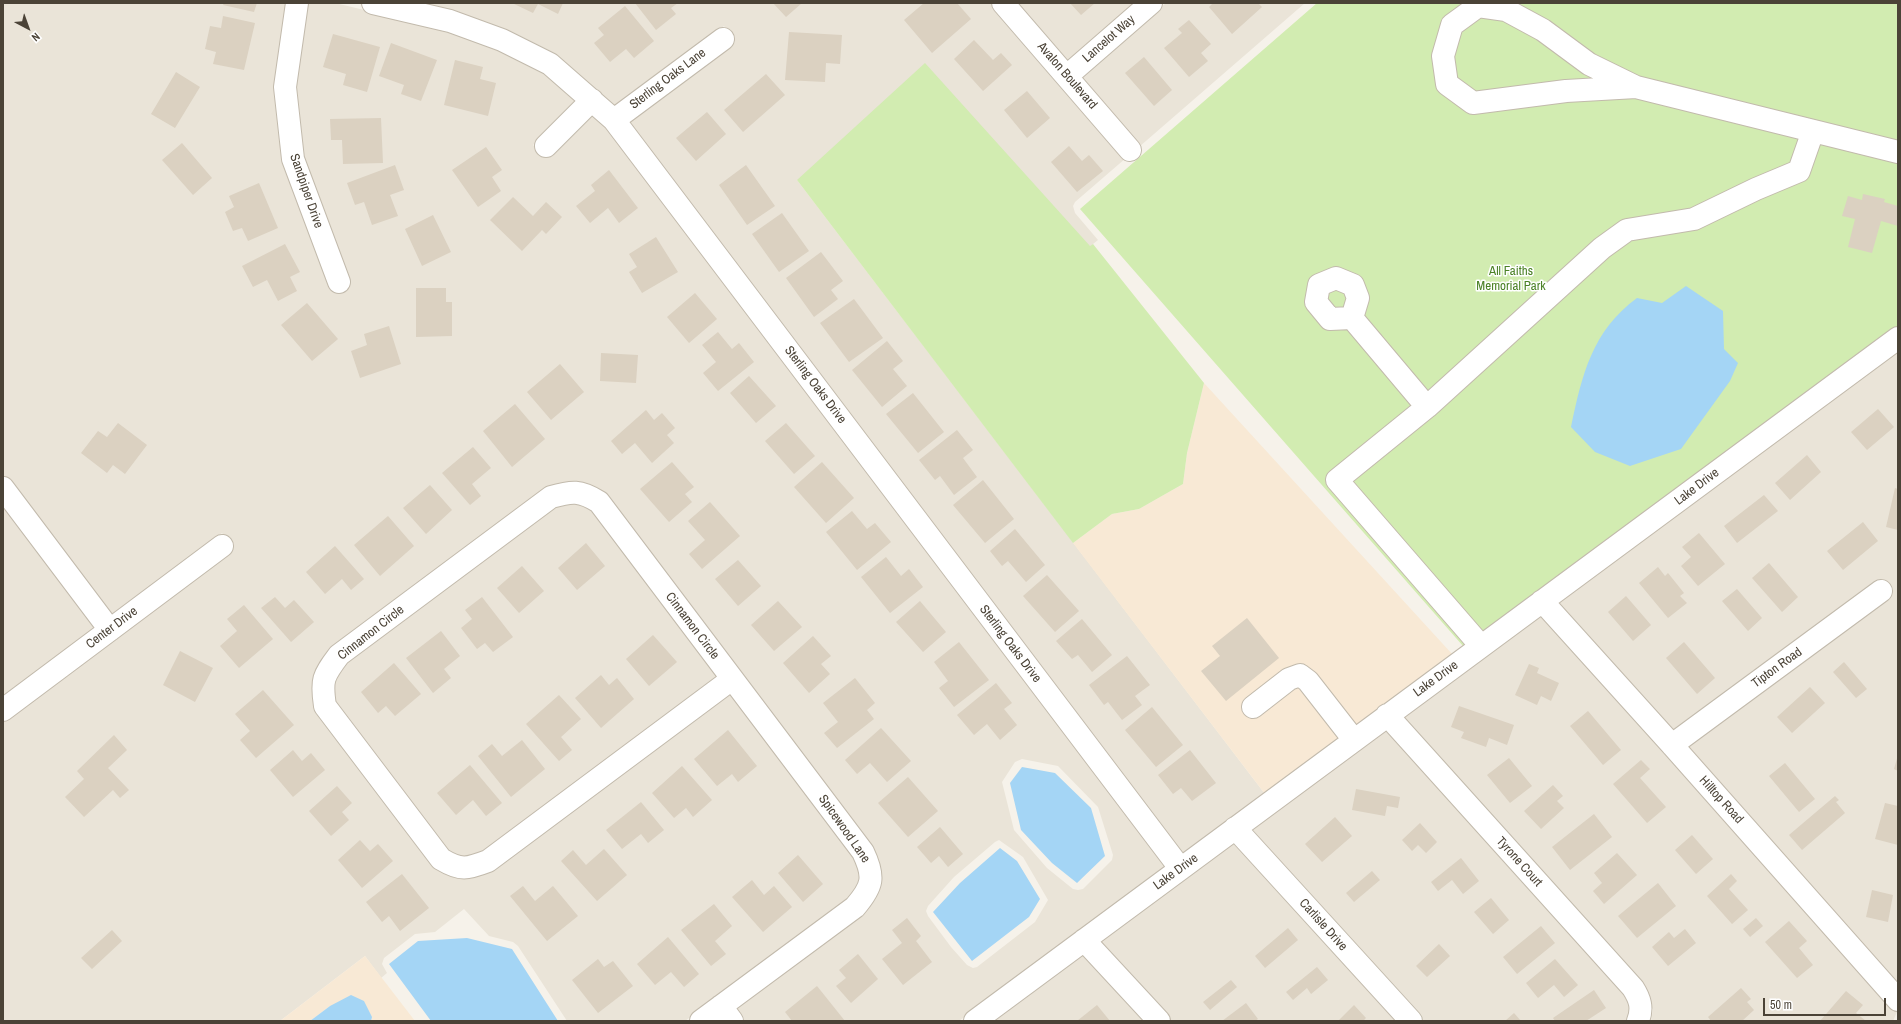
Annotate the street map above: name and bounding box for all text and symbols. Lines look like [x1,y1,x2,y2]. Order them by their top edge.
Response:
north arrow [8,8,48,48]
street label: Lancelot Way [1080,12,1138,66]
text: N [29,30,43,44]
street label: Avalon Boulevard [1034,39,1100,113]
street label: Sterling Oaks Lane [627,45,709,113]
street label: Sandpiper Drive [286,152,326,230]
park label: All Faiths Memorial Park [1476,264,1546,295]
street label: Sterling Oaks Drive [781,343,849,427]
street label: Lake Drive [1672,465,1722,509]
street label: Cinnamon Circle [662,589,722,663]
street label: Cinnamon Circle [335,602,407,664]
street label: Sterling Oaks Drive [976,602,1044,686]
street label: Center Drive [83,604,141,652]
street label: Tipton Road [1749,645,1805,691]
street label: Lake Drive [1411,658,1461,700]
street label: Hilltop Road [1696,773,1746,827]
street label: Spicewood Lane [815,792,873,866]
street label: Tyrone Court [1493,834,1545,890]
street label: Lake Drive [1151,851,1201,893]
street label: Carlisle Drive [1296,896,1350,954]
scale bar [1765,990,1888,1016]
text: 50 m [1770,997,1792,1013]

